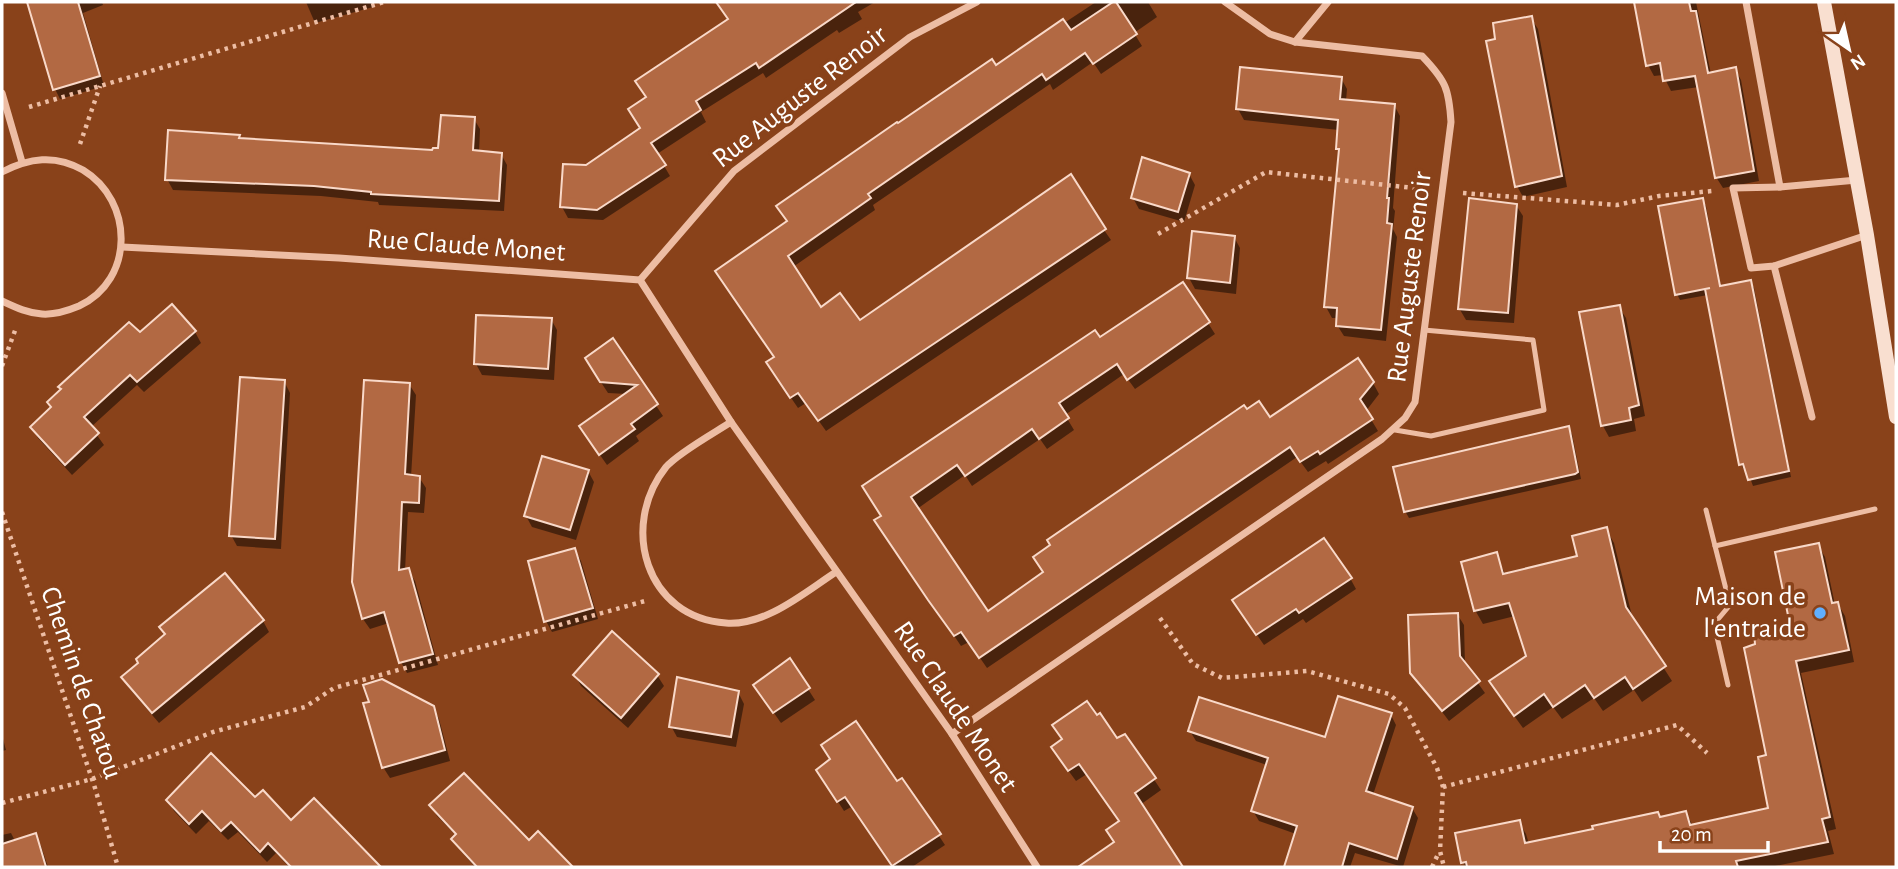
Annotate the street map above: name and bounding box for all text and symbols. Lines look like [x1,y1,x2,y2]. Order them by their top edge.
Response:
north arrow [1814,14,1884,84]
street label: Rue Auguste Renoir [708,21,892,173]
text: N [1847,50,1868,73]
street label: Rue Auguste Renoir [1383,170,1437,384]
street label: Rue Claude Monet [366,225,566,267]
street label: Chemin de Chatou [35,583,127,783]
place label: Maison de l'entraide [1694,583,1806,643]
marker: Maison de l'entraide [1812,605,1828,621]
street label: Rue Claude Monet [888,617,1022,797]
scale bar [1660,810,1769,854]
text: 20 m [1671,824,1712,845]

